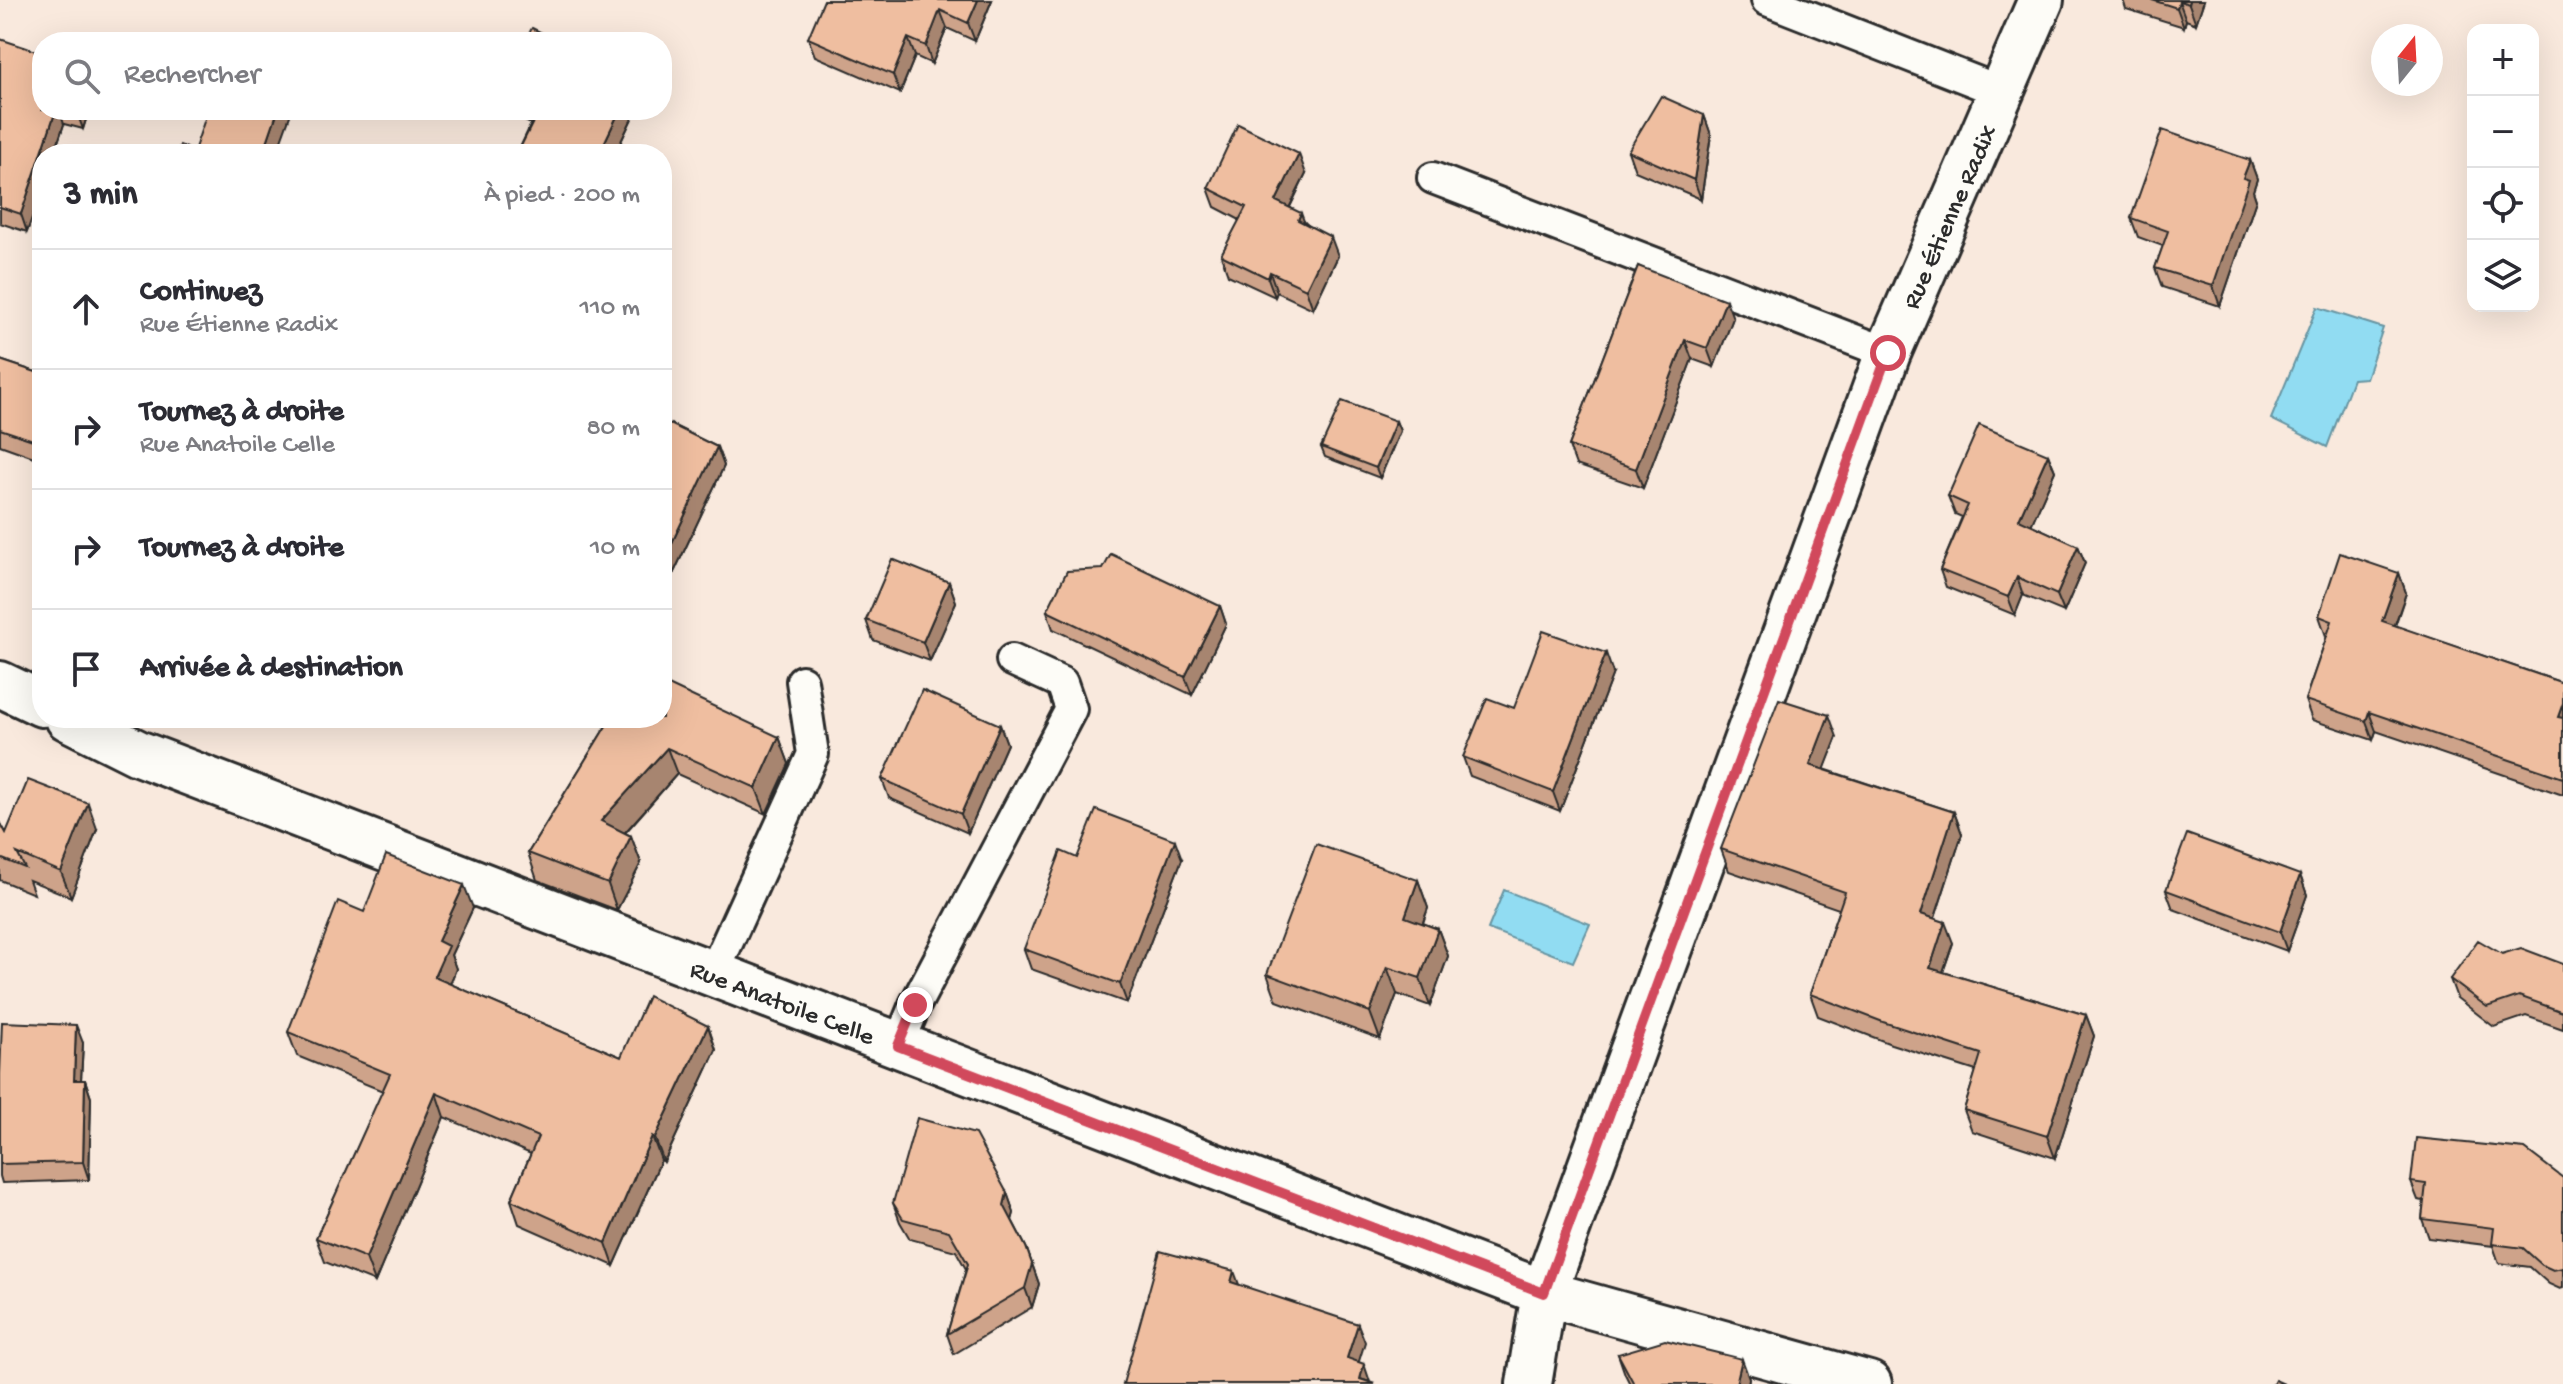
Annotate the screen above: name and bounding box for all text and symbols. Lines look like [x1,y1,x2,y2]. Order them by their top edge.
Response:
north arrow [2371,24,2443,96]
map controls [2467,24,2539,312]
button: + [2467,24,2539,96]
search box [32,32,672,120]
icon: search [60,54,104,98]
text: Rechercher [124,59,260,94]
button: − [2467,96,2539,168]
street label: Rue Étienne Radix [1898,121,2007,315]
button: locate [2467,168,2539,240]
text: 3 min [64,176,137,216]
text: À pied · 200 m [484,181,640,212]
button: layers [2467,240,2539,312]
text: Continuez [140,276,262,311]
icon: ahead [64,287,108,331]
text: 110 m [580,294,640,325]
text: Rue Étienne Radix [140,311,338,342]
route start [1870,335,1906,371]
text: Tournez à droite [140,396,344,431]
icon: right [64,407,108,451]
text: 80 m [586,414,640,445]
text: Rue Anatoile Celle [140,431,335,462]
icon: right [64,527,108,571]
text: Tournez à droite [140,532,344,567]
text: 10 m [590,534,640,565]
icon: arrive [64,647,108,691]
text: Arrivée à destination [140,652,403,687]
street label: Rue Anatoile Celle [685,956,878,1055]
route end [897,987,933,1023]

